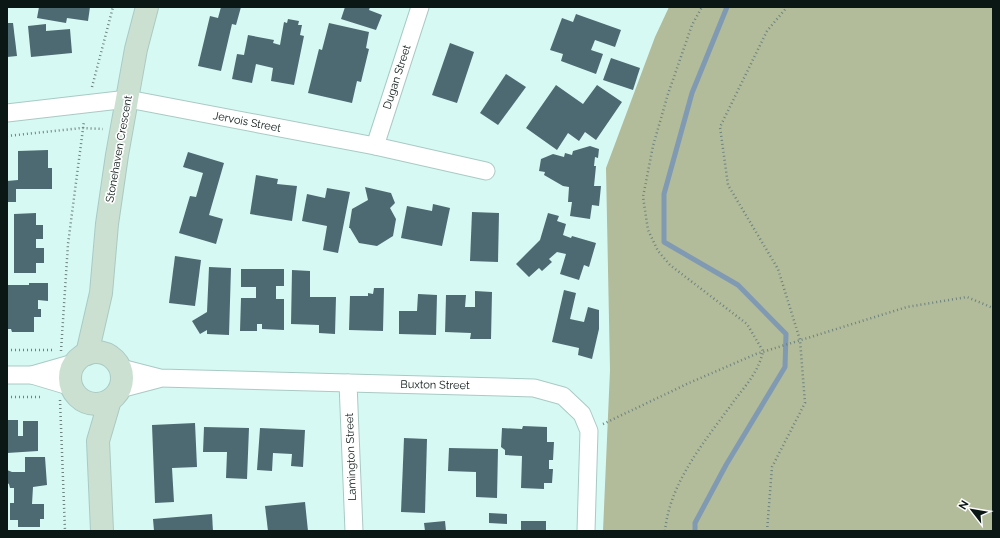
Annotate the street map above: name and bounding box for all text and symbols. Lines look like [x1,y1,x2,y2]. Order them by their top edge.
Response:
street label: Dugan Street [380,43,414,111]
street label: Stonehaven Crescent [103,94,135,204]
street label: Jervois Street [212,109,282,135]
street label: Buxton Street [400,378,470,392]
street label: Lamington Street [343,413,359,501]
north arrow [952,490,992,530]
text: N [956,498,972,512]

